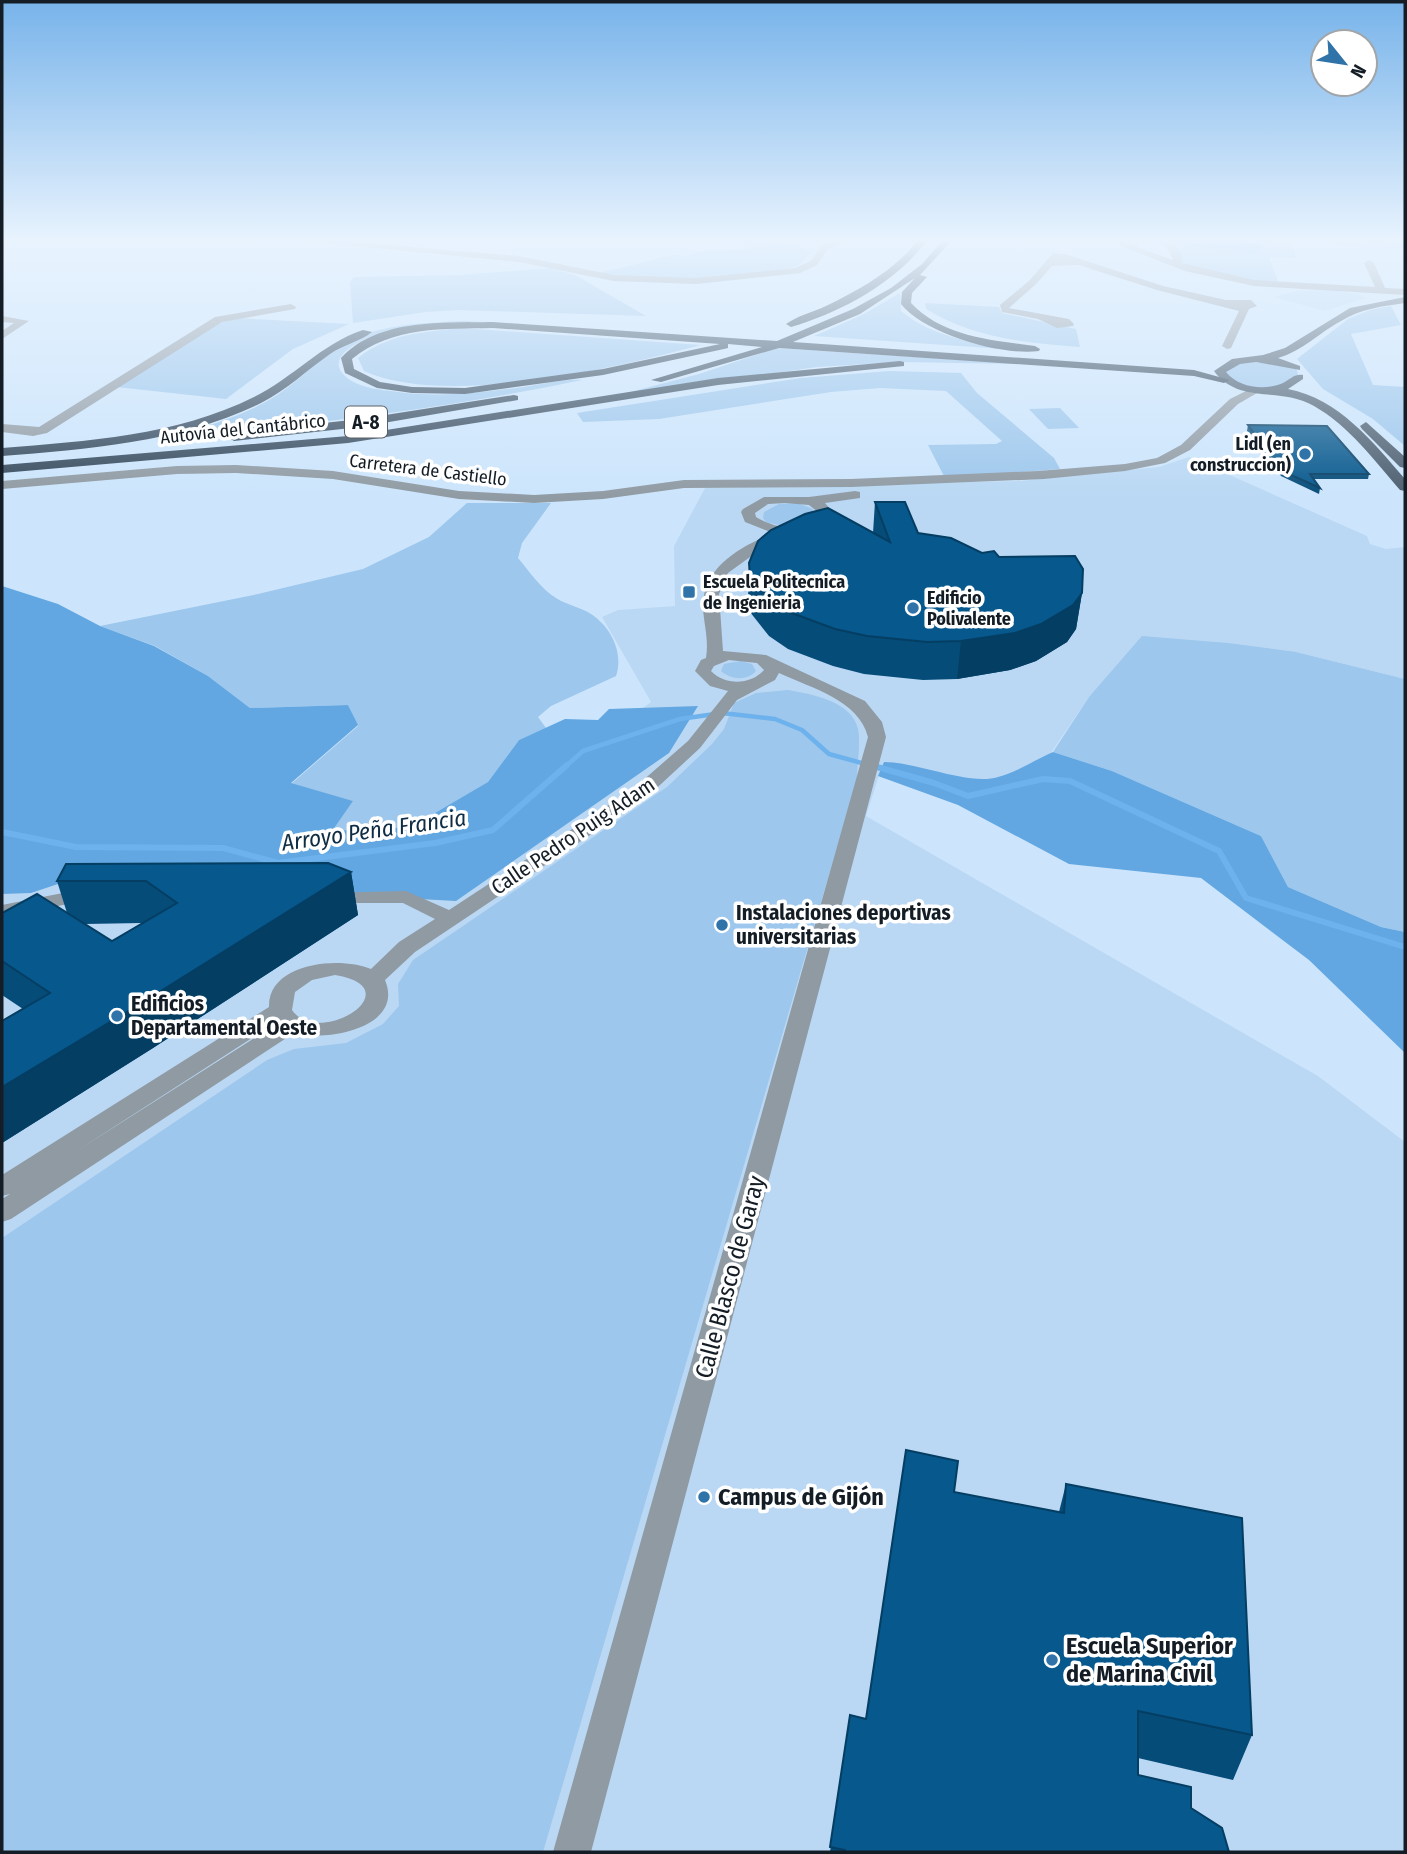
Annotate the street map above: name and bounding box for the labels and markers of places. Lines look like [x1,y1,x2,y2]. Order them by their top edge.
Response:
place label: Lidl (en construccion) [1190,433,1292,476]
marker: Lidl (en construccion) [1297,446,1313,462]
place label: Escuela Politecnica de Ingenieria [703,571,845,614]
marker: Escuela Politecnica de Ingenieria [681,584,697,600]
place label: Edificio Polivalente [927,587,1011,630]
marker: Edificio Polivalente [905,600,921,616]
place label: Instalaciones deportivas universitarias [736,900,951,950]
marker: Instalaciones deportivas universitarias [714,917,730,933]
place label: Edificios Departamental Oeste [131,991,317,1041]
marker: Edificios Departamental Oeste [109,1008,125,1024]
place label: Campus de Gijón [718,1483,884,1511]
marker: Campus de Gijón [696,1489,712,1505]
place label: Escuela Superior de Marina Civil [1066,1632,1233,1688]
marker: Escuela Superior de Marina Civil [1044,1652,1060,1668]

